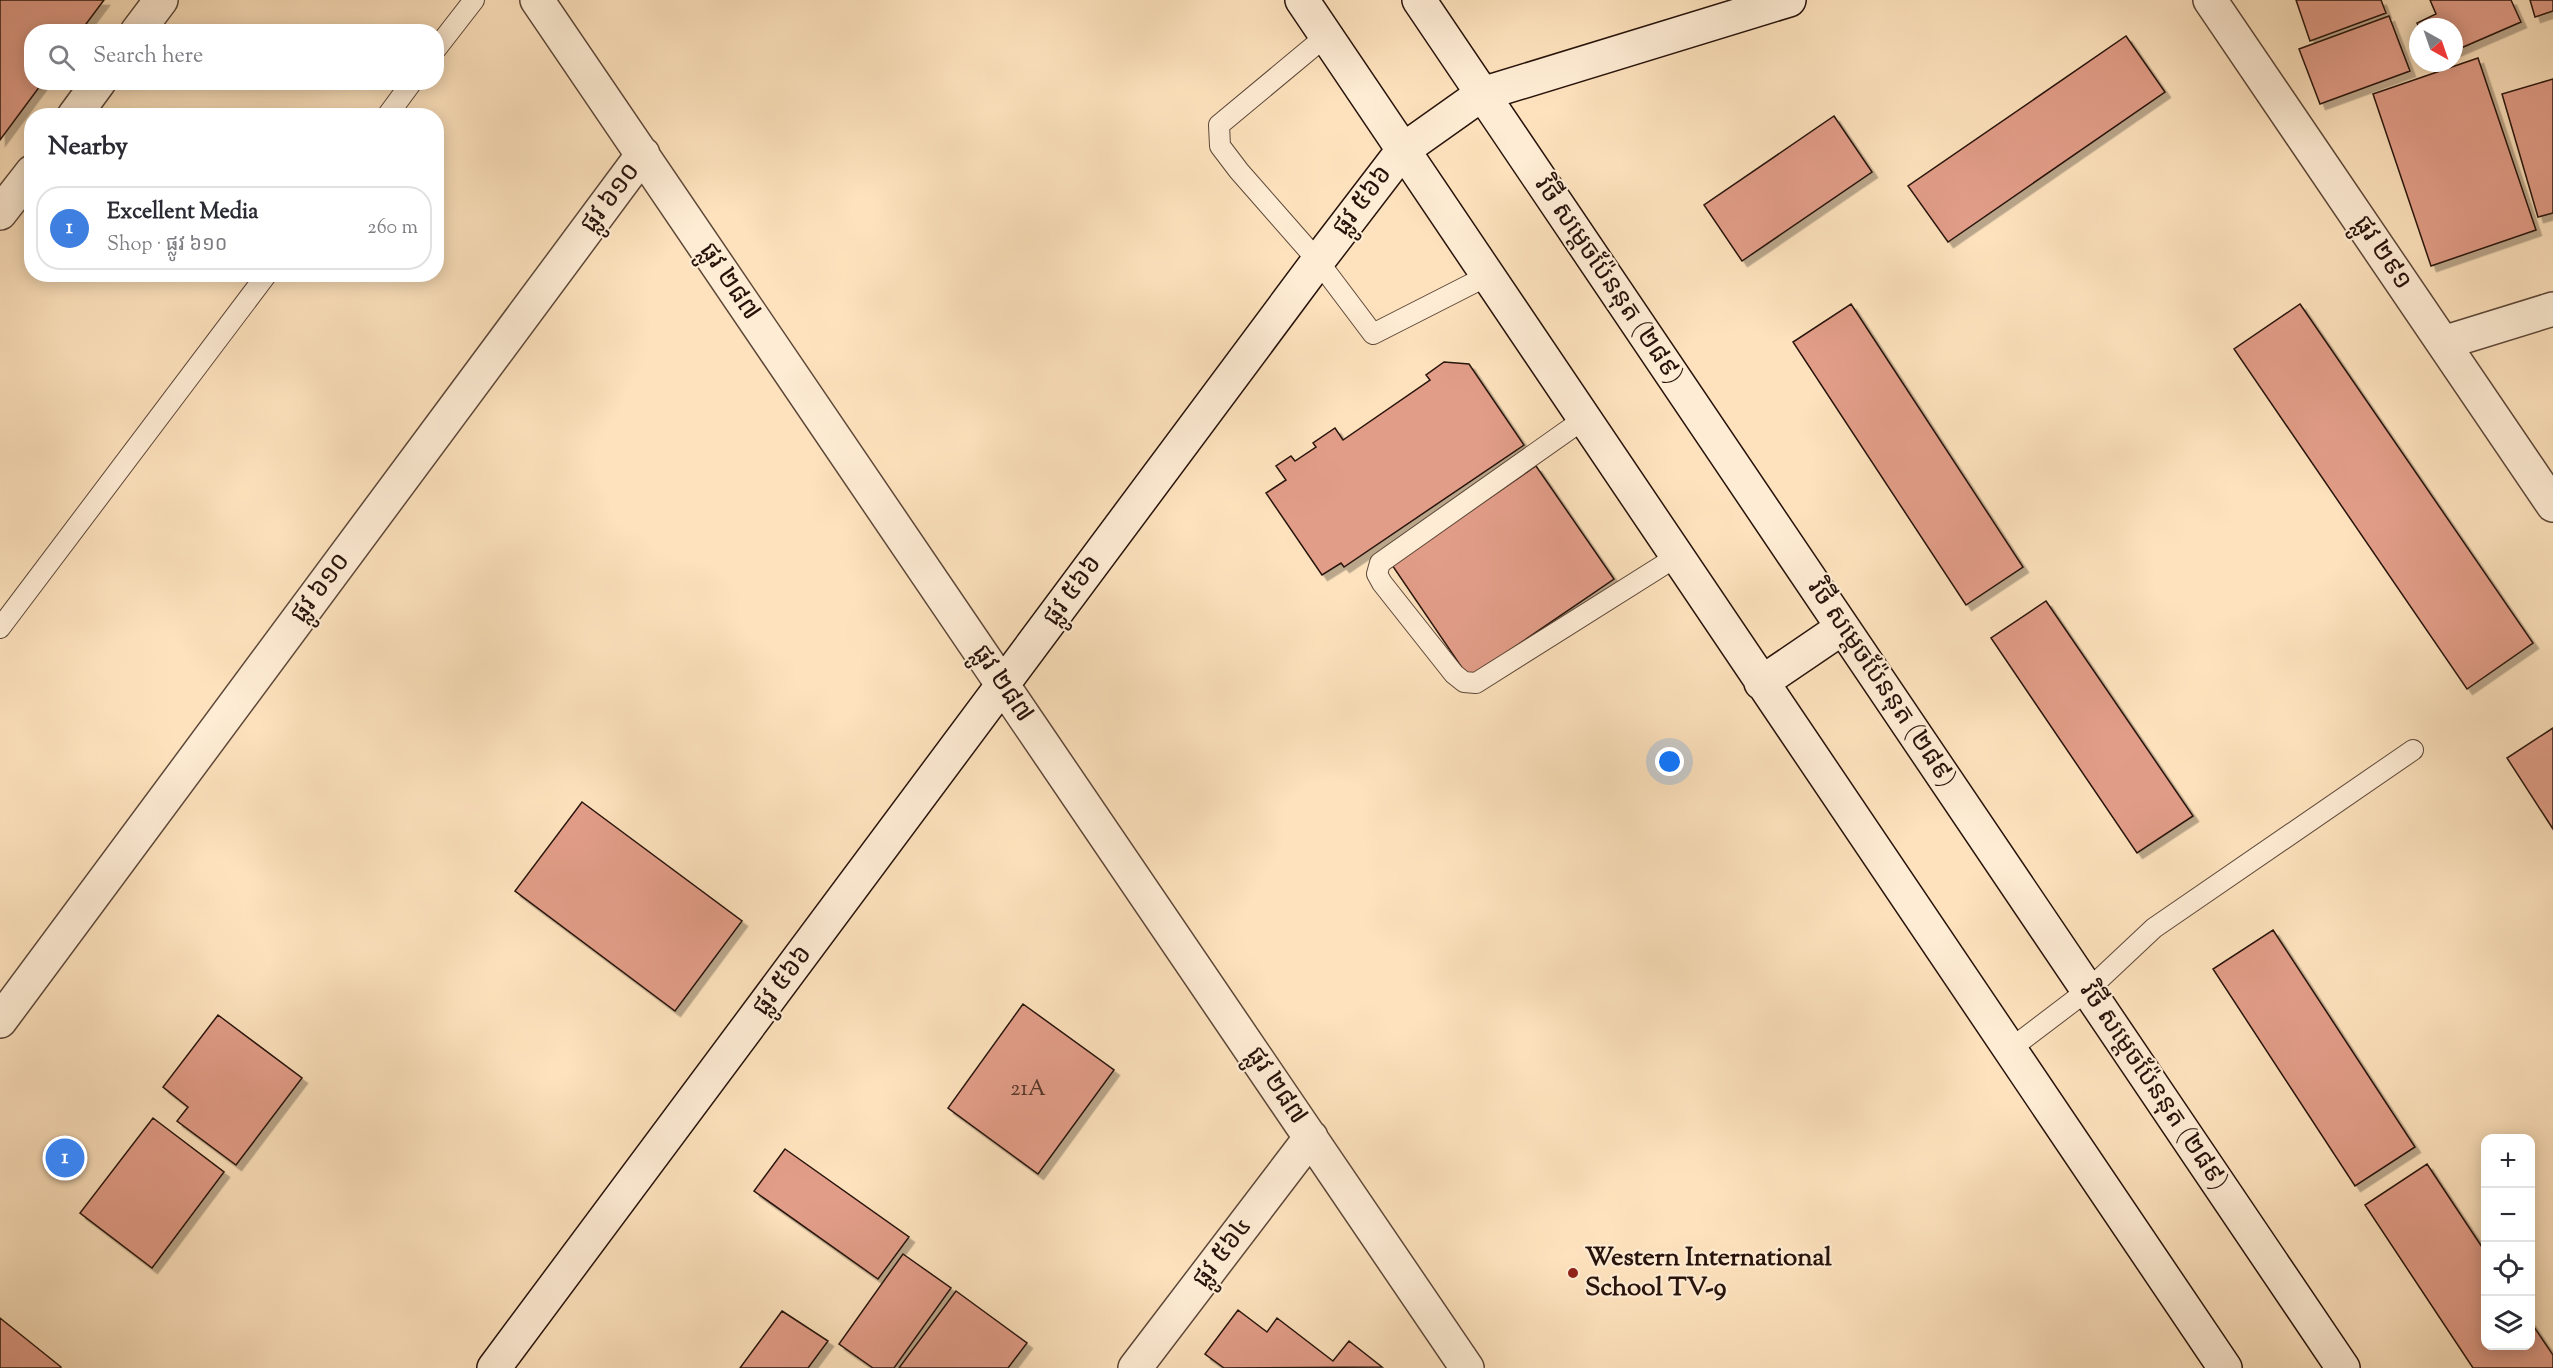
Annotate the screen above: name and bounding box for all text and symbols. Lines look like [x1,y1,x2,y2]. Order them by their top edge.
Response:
north arrow [2409,18,2463,72]
search box [24,24,444,90]
icon: search [45,41,78,74]
text: Search here [93,41,203,73]
text: Nearby [48,129,128,166]
street label: ផ្លូវ ៦១០ [572,155,652,243]
street label: ផ្លូវ ៥៦៦ [1324,158,1404,246]
street label: វិថី សម្តេចប៉ែននុត (២៨៩) [1524,169,1691,392]
text: Excellent Media [107,197,259,229]
street label: ផ្លូវ ២៩១ [2341,208,2421,299]
text: 1 [66,214,73,243]
text: 260 m [367,214,418,243]
text: Shop · ផ្លូវ ៦១០ [107,231,227,260]
street label: ផ្លូវ ២៨៧ [687,236,769,330]
street label: ផ្លូវ ៦១០ [282,545,362,633]
street label: ផ្លូវ ៥៦៦ [1035,548,1114,636]
street label: វិថី សម្តេចប៉ែននុត (២៨៩) [1797,572,1964,795]
street label: ផ្លូវ ២៨៧ [960,638,1042,732]
your location [1655,747,1684,776]
street label: ផ្លូវ ៥៦៦ [744,938,824,1026]
street label: វិថី សម្តេចប៉ែននុត (២៨៩) [2069,975,2236,1198]
street label: ផ្លូវ ២៨៧ [1234,1040,1316,1134]
house number: 21A [1010,1074,1046,1106]
map controls [2481,1134,2535,1350]
button: + [2481,1134,2535,1188]
pin: 1 [46,1136,84,1180]
button: − [2481,1188,2535,1242]
street label: ផ្លូវ ៥៦៤ [1184,1210,1264,1298]
place label: Western International School TV-9 [1585,1240,1833,1307]
button: locate [2481,1242,2535,1296]
marker: Western International School TV-9 [1566,1266,1580,1280]
button: layers [2481,1296,2535,1350]

